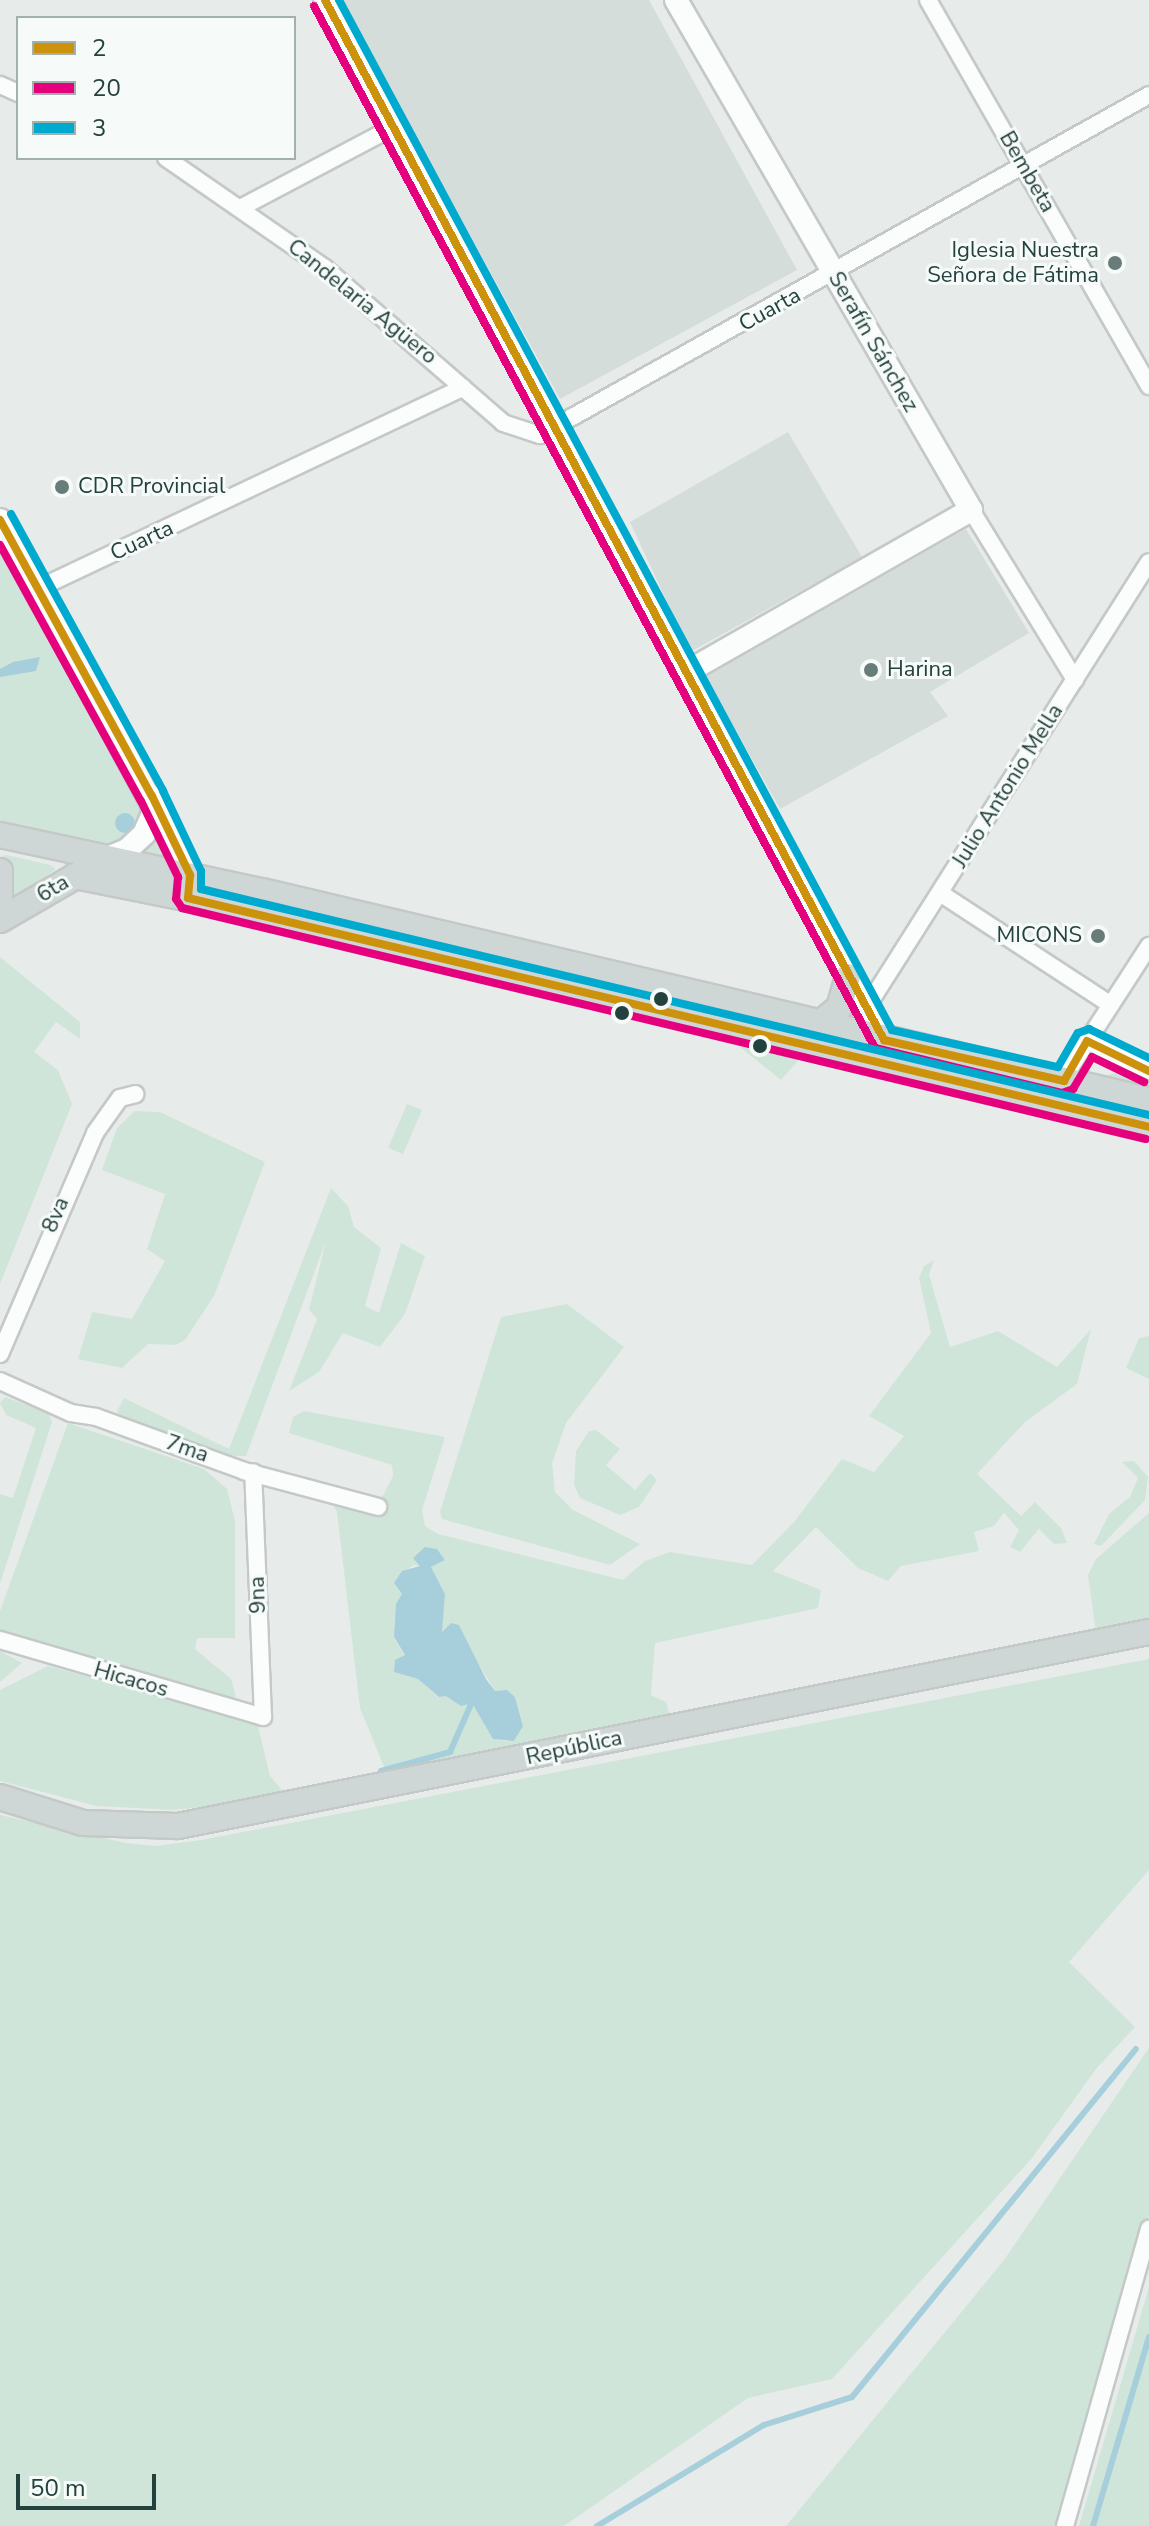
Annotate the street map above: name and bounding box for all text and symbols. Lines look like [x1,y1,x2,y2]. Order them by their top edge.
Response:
legend [16,16,296,160]
text: 2 [92,32,106,64]
text: 20 [92,72,121,104]
text: 3 [92,112,106,144]
street label: Bembeta [993,127,1061,217]
street label: Candelaria Agüero [282,234,442,370]
place label: Iglesia Nuestra Señora de Fátima [927,237,1099,288]
marker: Iglesia Nuestra Señora de Fátima [1106,254,1124,272]
street label: Serafín Sánchez [822,267,924,417]
street label: Cuarta [735,282,805,338]
place label: CDR Provincial [78,474,225,500]
marker: CDR Provincial [53,478,71,496]
street label: Cuarta [106,515,178,567]
place label: Harina [887,657,953,683]
marker: Harina [862,661,880,679]
street label: Julio Antonio Mella [947,699,1069,873]
street label: 6ta [32,869,74,909]
place label: MICONS [997,923,1082,949]
marker: MICONS [1089,927,1107,945]
unlabelled marker [653,991,669,1007]
unlabelled marker [614,1005,630,1021]
unlabelled marker [752,1038,768,1054]
street label: 8va [37,1193,75,1237]
street label: 7ma [162,1429,212,1469]
street label: 9na [244,1576,272,1614]
street label: Hicacos [91,1657,171,1703]
street label: República [524,1725,624,1771]
scale bar [20,2458,160,2508]
text: 50 m [30,2472,86,2504]

